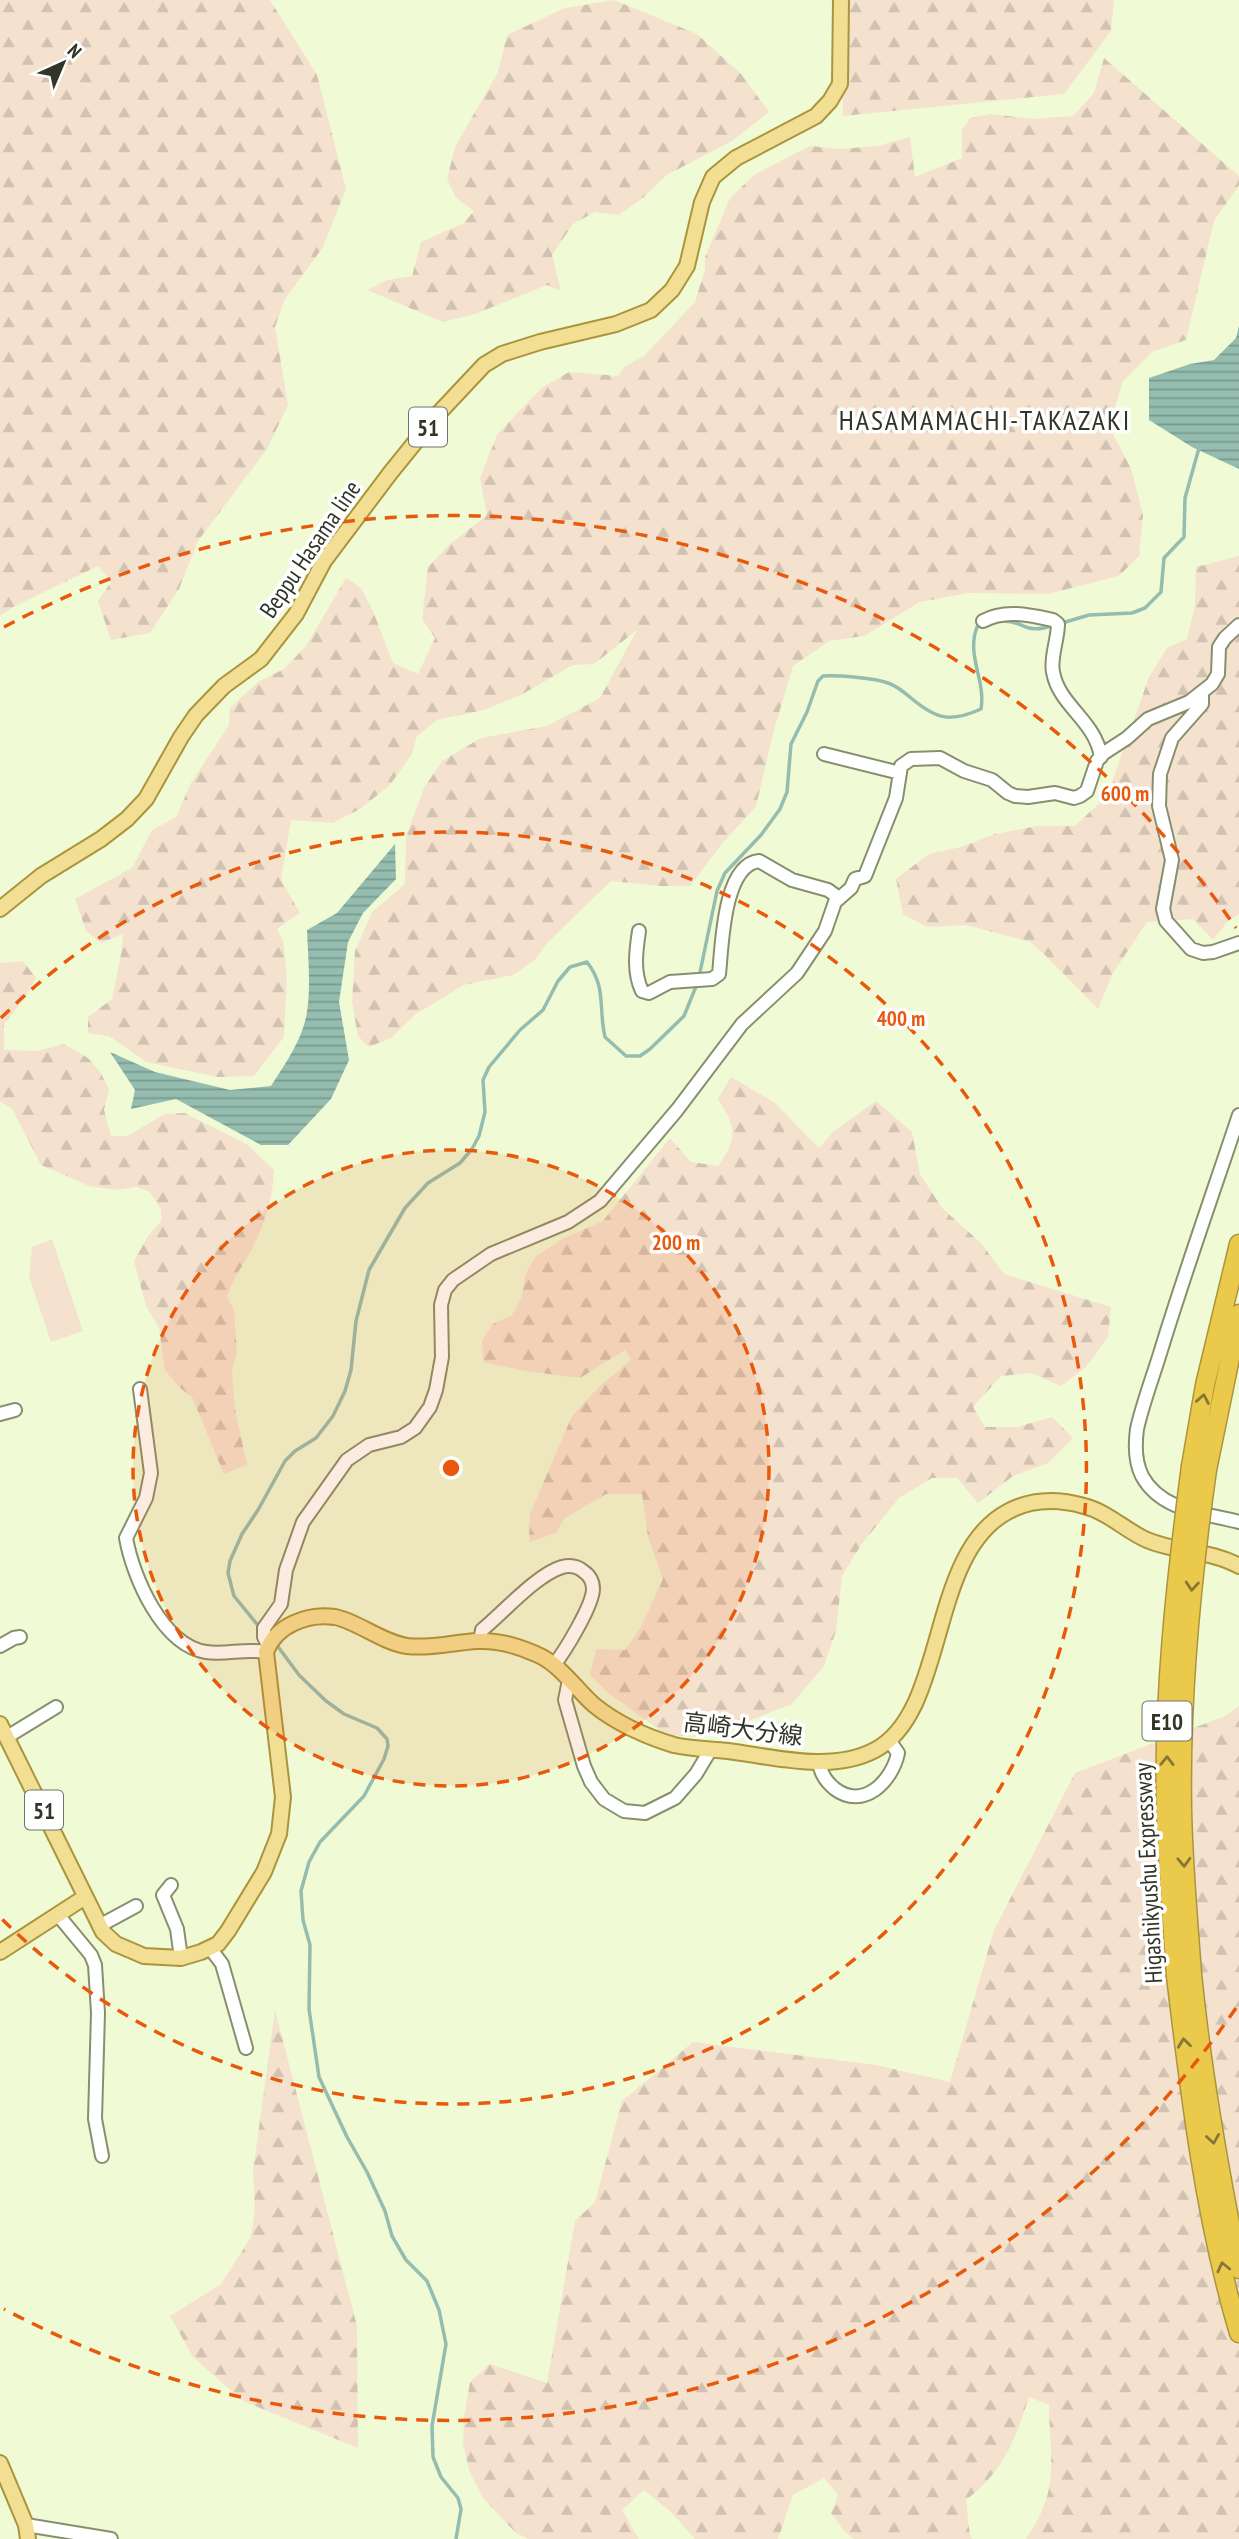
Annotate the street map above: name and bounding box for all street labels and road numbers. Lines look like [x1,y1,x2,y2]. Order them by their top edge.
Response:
road number: 51 [409,408,447,446]
street label: Beppu Hasama line [253,474,367,624]
road number: E10 [1142,1702,1192,1740]
street label: 高崎大分線 [682,1706,804,1752]
street label: Higashikyushu Expressway [1127,1762,1169,1984]
road number: 51 [25,1790,63,1829]

